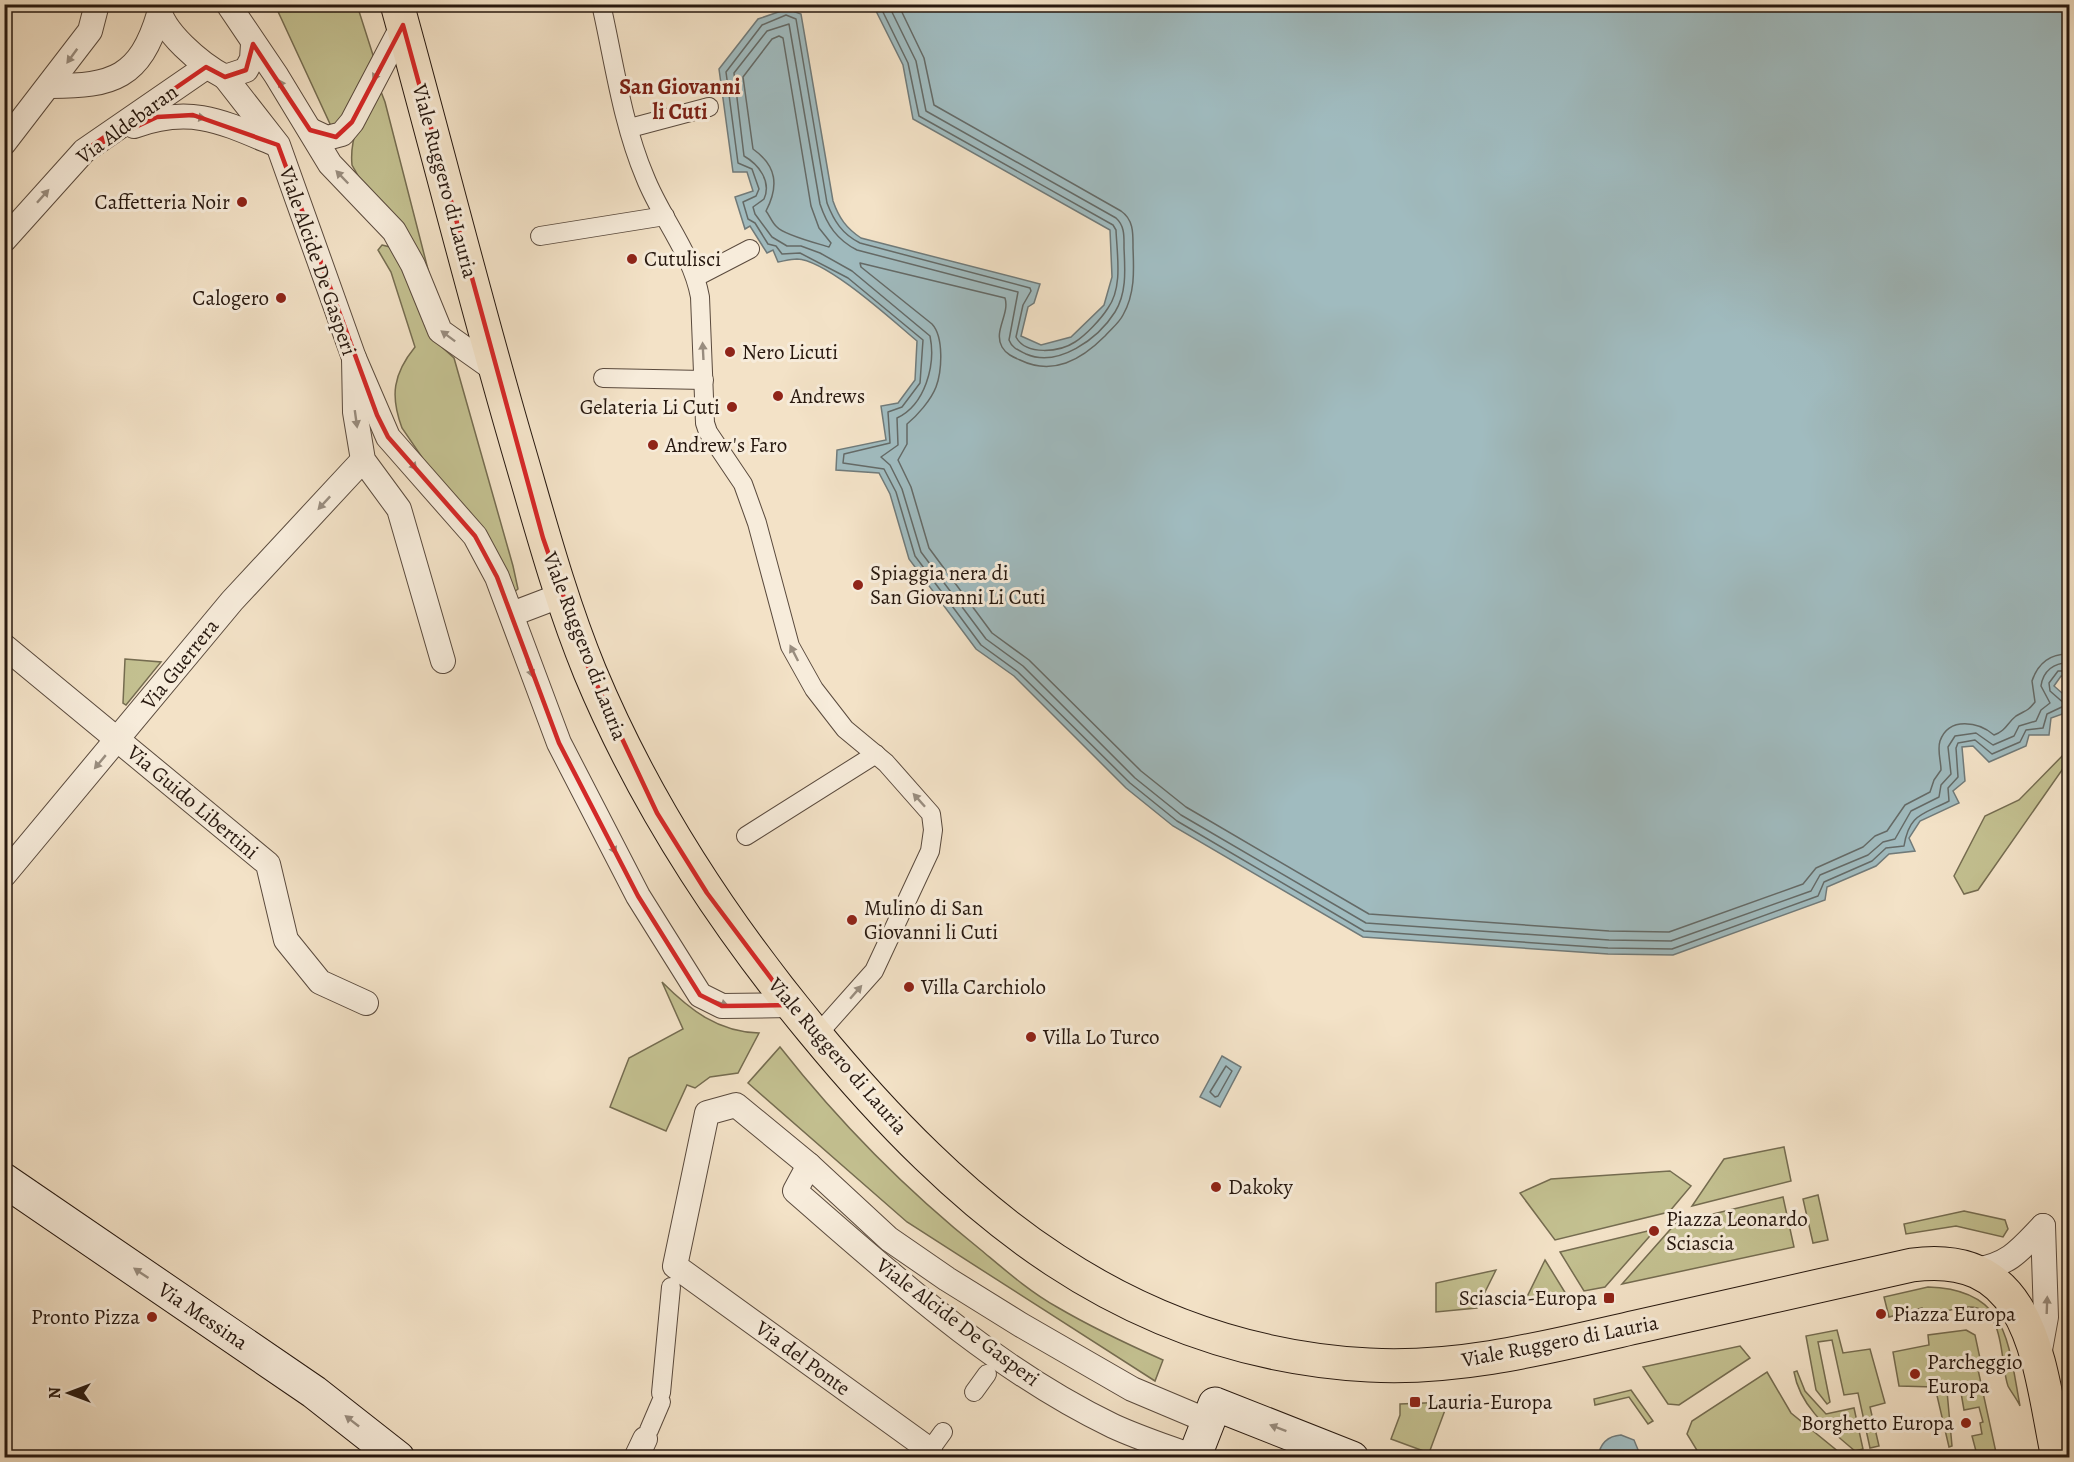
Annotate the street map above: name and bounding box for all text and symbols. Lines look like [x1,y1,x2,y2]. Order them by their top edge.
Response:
one-way arrow [66,48,78,64]
one-way arrow [373,65,382,82]
district label: San Giovanni li Cuti [619,72,741,127]
street label: Via Aldebaran [70,78,183,171]
one-way arrow [277,78,288,95]
street label: Viale Ruggero di Lauria [405,80,484,281]
one-way arrow [188,113,207,122]
street label: Viale Alcide De Gasperi [272,162,363,359]
one-way arrow [335,169,349,184]
place label: Caffetteria Noir [95,188,230,216]
one-way arrow [36,189,49,204]
marker: Caffetteria Noir [235,195,249,209]
place label: Cutulisci [644,245,721,273]
marker: Cutulisci [625,252,639,266]
place label: Calogero [192,284,269,312]
marker: Calogero [274,291,288,305]
one-way arrow [440,330,456,342]
place label: Nero Licuti [742,338,838,366]
one-way arrow [698,341,707,360]
marker: Nero Licuti [723,345,737,359]
place label: Andrews [789,382,865,410]
marker: Andrews [771,389,785,403]
place label: Gelateria Li Cuti [580,393,720,421]
marker: Gelateria Li Cuti [725,400,739,414]
one-way arrow [352,409,361,428]
place label: Andrew's Faro [664,431,787,459]
marker: Andrew's Faro [646,438,660,452]
one-way arrow [404,455,417,470]
one-way arrow [317,496,331,510]
street label: Viale Ruggero di Lauria [536,547,634,744]
place label: Spiaggia nera di San Giovanni Li Cuti [870,559,1046,611]
marker: Spiaggia nera di San Giovanni Li Cuti [851,578,865,592]
street label: Via Guerrera [134,613,225,716]
one-way arrow [789,644,799,661]
one-way arrow [526,660,535,678]
street label: Via Guido Libertini [121,738,265,865]
one-way arrow [94,754,107,770]
one-way arrow [913,793,926,808]
one-way arrow [607,838,617,855]
place label: Mulino di San Giovanni li Cuti [864,894,998,946]
marker: Mulino di San Giovanni li Cuti [845,913,859,927]
street label: Viale Ruggero di Lauria [761,971,914,1141]
place label: Villa Carchiolo [920,973,1046,1001]
marker: Villa Carchiolo [902,980,916,994]
one-way arrow [849,985,862,1000]
one-way arrow [711,999,729,1009]
place label: Villa Lo Turco [1042,1023,1159,1051]
marker: Villa Lo Turco [1024,1030,1038,1044]
place label: Dakoky [1228,1173,1293,1201]
marker: Dakoky [1209,1180,1223,1194]
place label: Piazza Leonardo Sciascia [1666,1205,1808,1257]
marker: Piazza Leonardo Sciascia [1647,1224,1661,1238]
street label: Viale Alcide De Gasperi [870,1251,1045,1393]
one-way arrow [132,1268,149,1279]
street label: Via Messina [152,1275,254,1356]
place label: Sciascia-Europa [1459,1284,1597,1312]
marker: Sciascia-Europa [1602,1291,1616,1305]
one-way arrow [2042,1296,2051,1315]
place label: Piazza Europa [1893,1300,2016,1328]
place label: Pronto Pizza [31,1303,140,1331]
marker: Piazza Europa [1874,1307,1888,1321]
street label: Viale Ruggero di Lauria [1458,1308,1661,1374]
marker: Pronto Pizza [145,1310,159,1324]
street label: Via del Ponte [749,1314,856,1402]
place label: Parcheggio Europa [1927,1348,2023,1400]
north arrow [39,1363,99,1423]
marker: Parcheggio Europa [1908,1367,1922,1381]
text: N [44,1387,66,1399]
place label: Lauria-Europa [1427,1388,1553,1416]
marker: Lauria-Europa [1408,1395,1422,1409]
place label: Borghetto Europa [1801,1409,1954,1437]
one-way arrow [344,1415,360,1428]
marker: Borghetto Europa [1959,1416,1973,1430]
one-way arrow [1269,1423,1287,1433]

